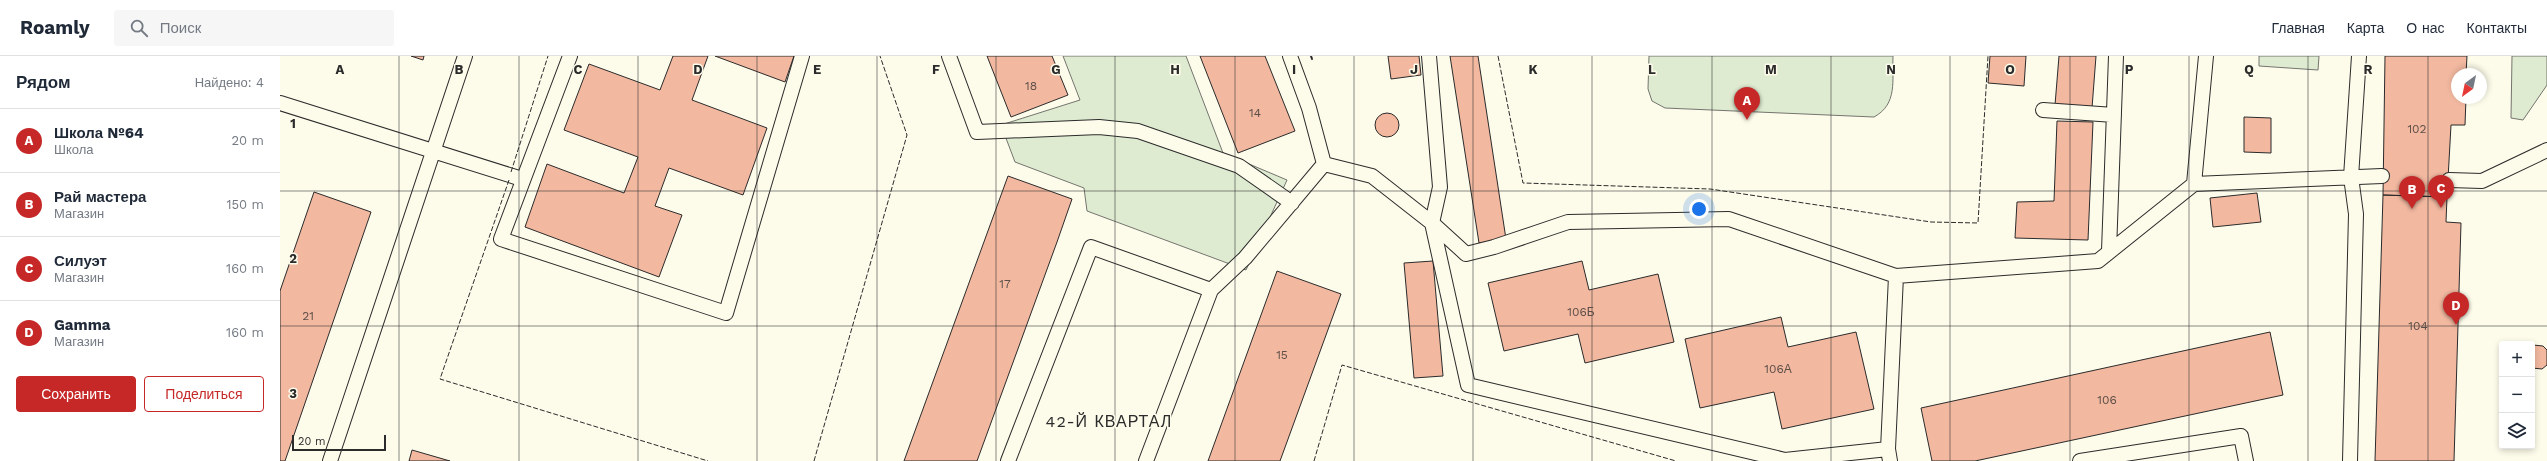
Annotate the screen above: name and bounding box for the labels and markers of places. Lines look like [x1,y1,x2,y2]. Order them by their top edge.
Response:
pin: A [1734,87,1760,120]
pin: C [2428,175,2454,208]
pin: B [2399,176,2425,209]
pin: D [2443,292,2469,325]

